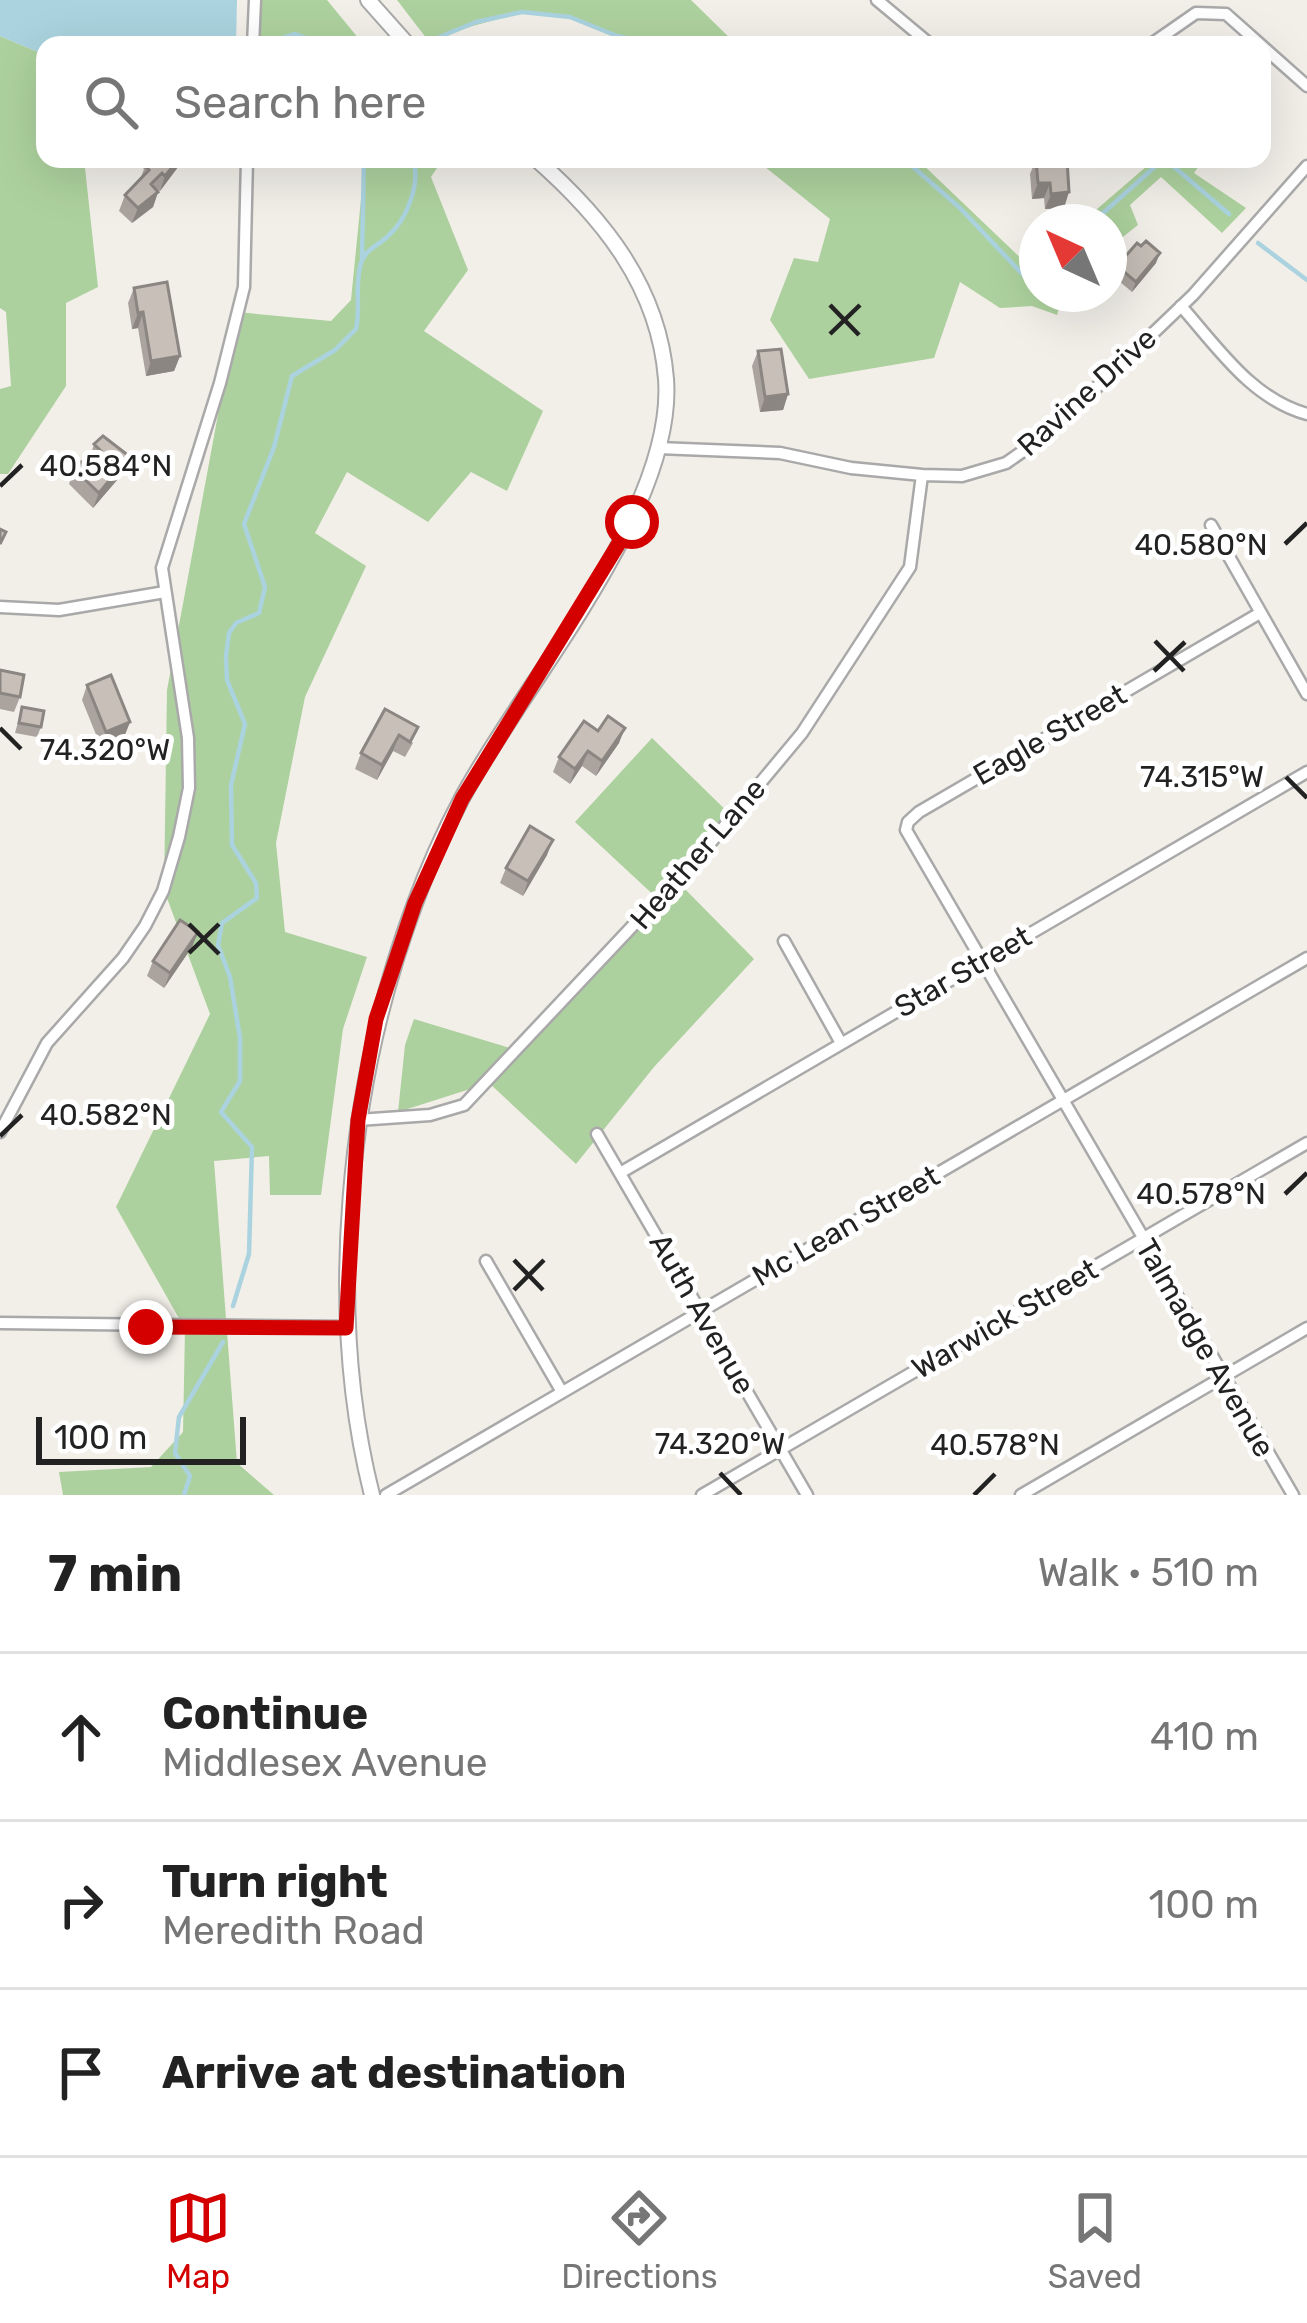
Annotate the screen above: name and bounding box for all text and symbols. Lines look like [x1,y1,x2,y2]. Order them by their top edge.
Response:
search box [36,36,1271,168]
icon: search [78,69,144,135]
text: Search here [174,76,426,129]
north arrow [1019,204,1127,312]
street label: Ravine Drive [1010,320,1164,464]
text: 40.584°N [40,448,172,484]
route start [605,495,659,549]
text: 40.580°N [1134,527,1268,563]
street label: Eagle Street [967,677,1133,793]
text: 74.320°W [40,732,170,768]
text: 74.315°W [1140,759,1264,795]
street label: Heather Lane [623,771,773,937]
street label: Star Street [888,918,1038,1026]
text: 40.582°N [40,1097,172,1133]
street label: Mc Lean Street [746,1158,946,1294]
text: 40.578°N [1136,1176,1266,1212]
street label: Auth Avenue [642,1227,762,1401]
street label: Talmadge Avenue [1128,1233,1282,1463]
street label: Warwick Street [906,1251,1105,1387]
route end [119,1300,173,1354]
scale bar [36,1411,246,1464]
text: 100 m [54,1418,147,1457]
text: 74.320°W [655,1426,785,1462]
text: 40.578°N [930,1427,1060,1463]
text: 7 min [48,1543,182,1604]
text: Walk · 510 m [1038,1550,1259,1596]
text: Continue [162,1687,368,1740]
icon: ahead [48,1704,114,1770]
text: 410 m [1150,1714,1259,1760]
text: Middlesex Avenue [162,1740,488,1786]
text: Turn right [162,1855,388,1908]
icon: right [48,1872,114,1938]
text: 100 m [1149,1882,1259,1928]
text: Meredith Road [162,1908,425,1954]
icon: arrive [48,2040,114,2106]
text: Arrive at destination [162,2046,627,2099]
tab: Map [165,2185,231,2296]
tab: Directions [561,2185,718,2296]
tab: Saved [1048,2185,1142,2296]

